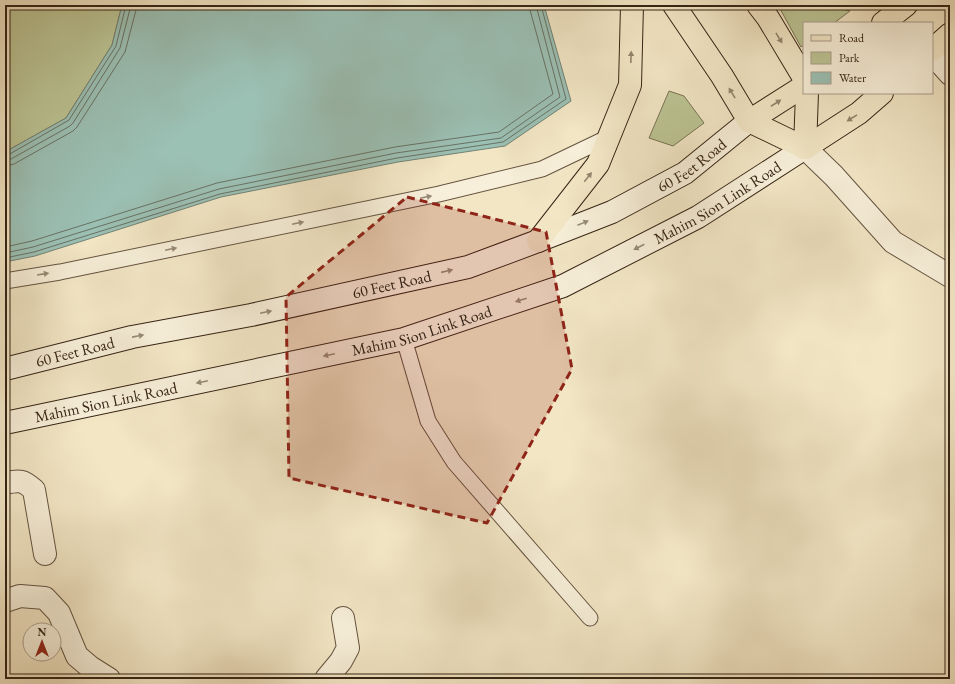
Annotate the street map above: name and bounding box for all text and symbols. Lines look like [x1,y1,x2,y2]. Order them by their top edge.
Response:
legend [803,22,933,94]
text: Road [839,30,865,46]
one-way arrow [776,32,783,44]
one-way arrow [628,50,634,63]
text: Park [839,50,860,66]
text: Water [839,70,866,86]
one-way arrow [728,87,735,99]
one-way arrow [770,100,782,107]
one-way arrow [846,114,858,121]
street label: 60 Feet Road [654,133,731,197]
street label: Mahim Sion Link Road [650,156,786,249]
one-way arrow [583,172,592,183]
one-way arrow [419,193,432,199]
one-way arrow [292,219,304,225]
one-way arrow [577,220,589,226]
one-way arrow [633,244,645,250]
one-way arrow [165,246,177,252]
street label: 60 Feet Road [350,265,434,303]
one-way arrow [441,268,453,274]
one-way arrow [37,271,50,277]
one-way arrow [515,298,527,304]
street label: Mahim Sion Link Road [350,300,495,361]
one-way arrow [259,308,272,314]
street label: 60 Feet Road [33,332,117,372]
one-way arrow [132,333,144,339]
one-way arrow [323,352,335,358]
street label: Mahim Sion Link Road [33,377,180,428]
one-way arrow [196,379,208,385]
north arrow [22,622,62,662]
text: N [38,625,47,639]

